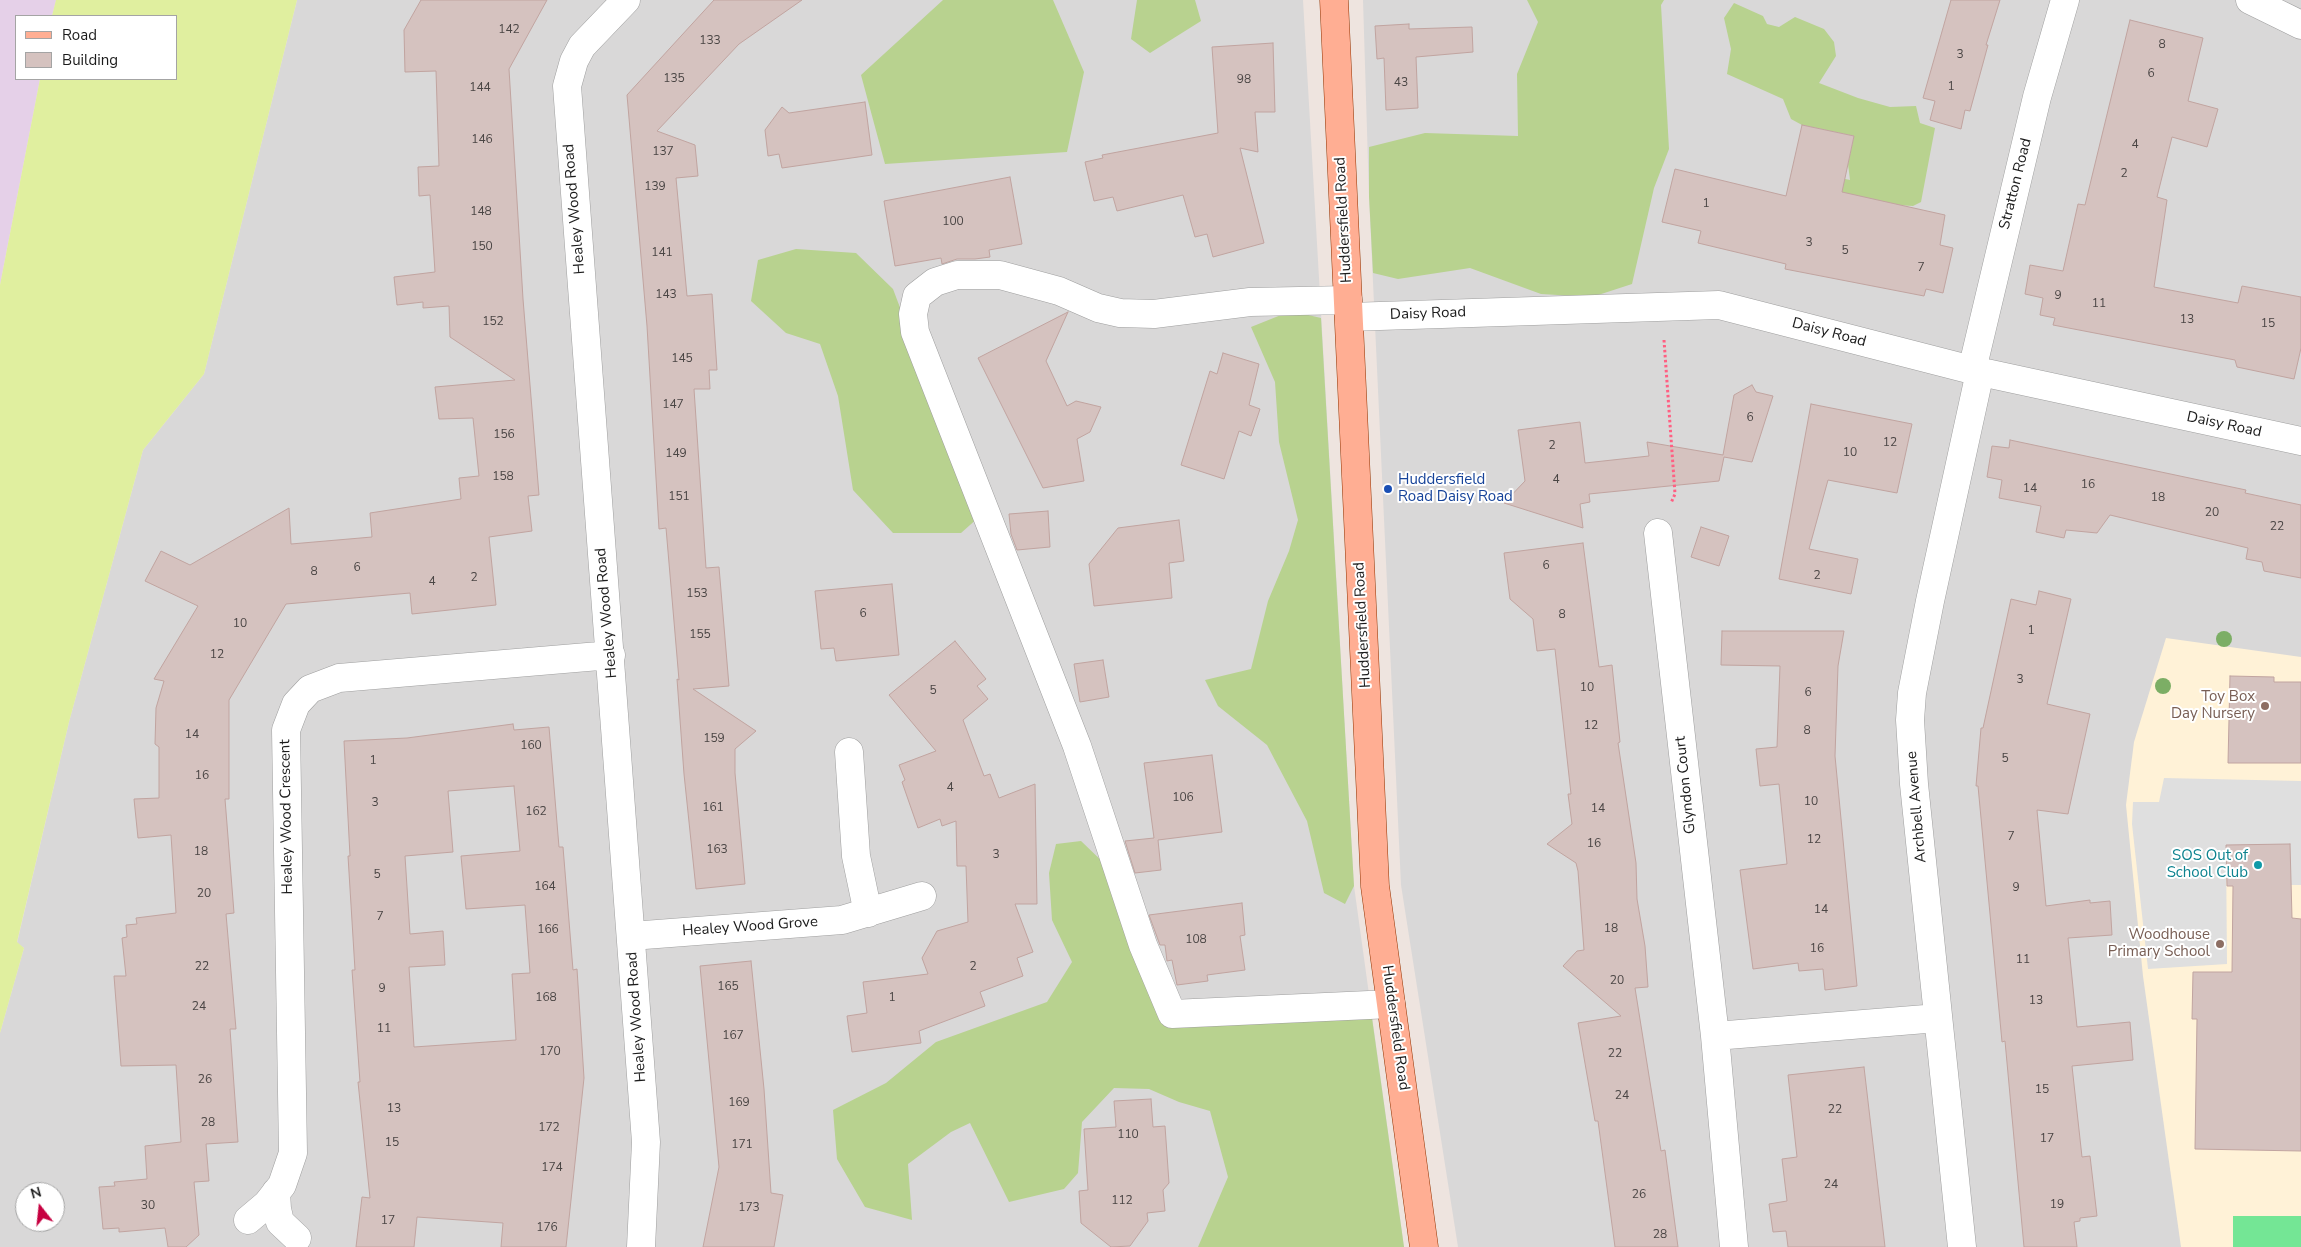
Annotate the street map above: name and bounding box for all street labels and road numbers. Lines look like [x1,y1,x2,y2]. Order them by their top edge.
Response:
street label: Stratton Road [1996,136,2036,232]
street label: Healey Wood Road [560,143,590,275]
street label: Huddersfield Road [1332,157,1356,283]
street label: Daisy Road [1390,304,1466,324]
street label: Daisy Road [1790,314,1868,352]
street label: Daisy Road [2185,408,2263,442]
street label: Healey Wood Road [592,547,622,679]
street label: Huddersfield Road [1351,562,1375,688]
street label: Glyndon Court [1672,735,1700,835]
street label: Healey Wood Crescent [277,739,297,895]
street label: Archbell Avenue [1903,750,1931,864]
street label: Healey Wood Grove [682,913,818,941]
street label: Healey Wood Road [623,951,651,1083]
street label: Huddersfield Road [1377,964,1413,1092]

